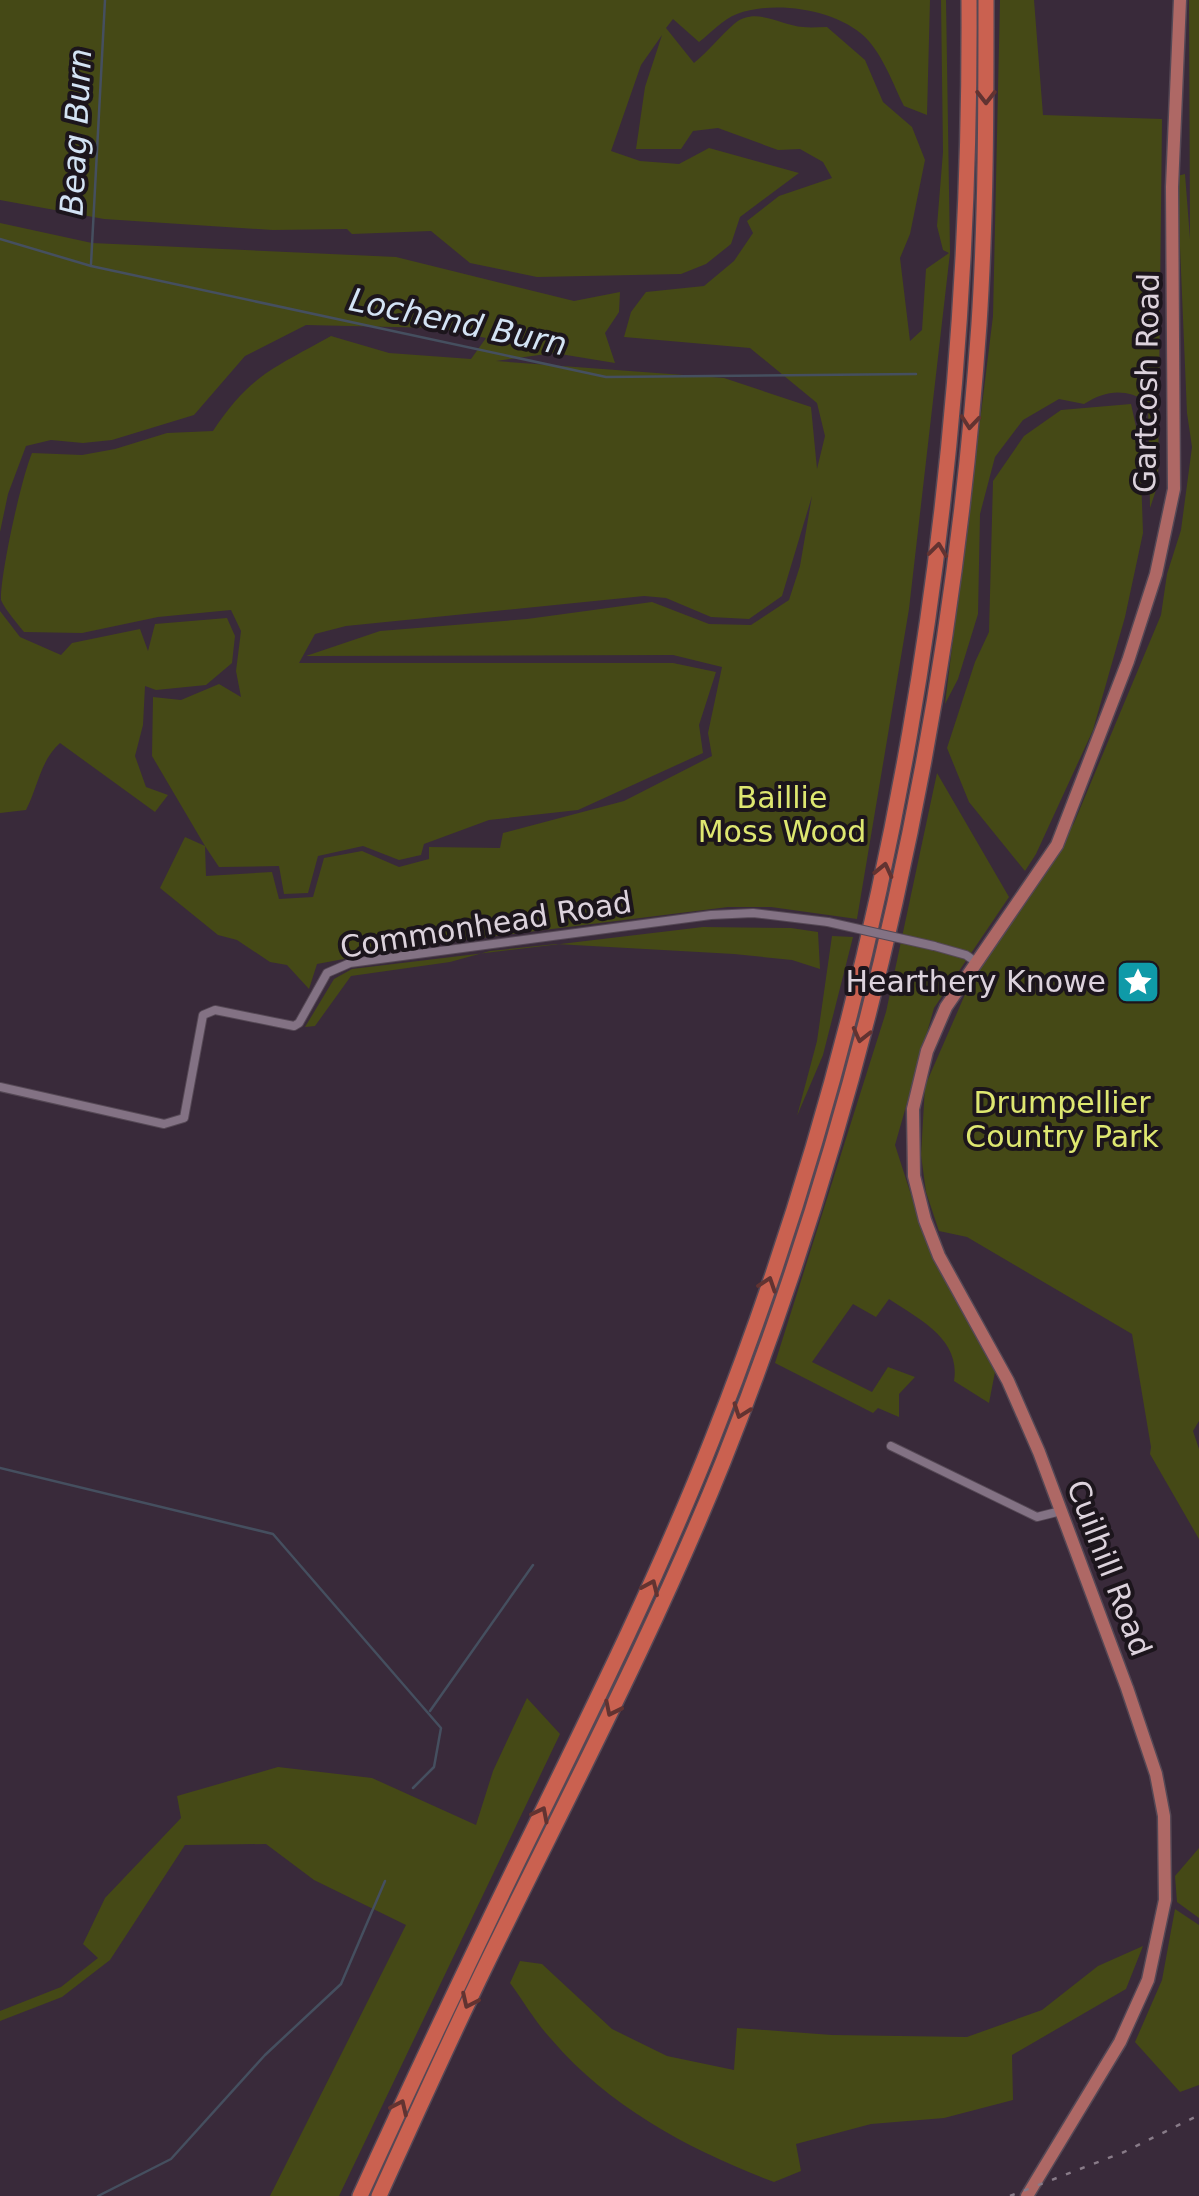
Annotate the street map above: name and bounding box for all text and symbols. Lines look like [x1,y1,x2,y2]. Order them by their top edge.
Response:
water label: Beag Burn [53,47,99,217]
one-way arrow [976,90,997,106]
street label: Gartcosh Road [1127,273,1166,493]
water label: Lochend Burn [346,280,570,364]
one-way arrow [959,414,981,430]
one-way arrow [927,541,948,557]
park label: Baillie Moss Wood [698,780,866,849]
one-way arrow [872,862,893,879]
street label: Commonhead Road [338,884,634,965]
place icon: Hearthery Knowe [1115,959,1161,1005]
place label: Hearthery Knowe [845,964,1106,999]
one-way arrow [852,1026,873,1043]
park label: Drumpellier Country Park [965,1085,1159,1154]
one-way arrow [756,1276,776,1293]
one-way arrow [732,1402,753,1419]
street label: Cuilhill Road [1060,1475,1159,1661]
one-way arrow [639,1579,659,1597]
one-way arrow [605,1699,624,1717]
one-way arrow [529,1807,548,1825]
one-way arrow [461,1991,481,2009]
one-way arrow [388,2099,408,2117]

